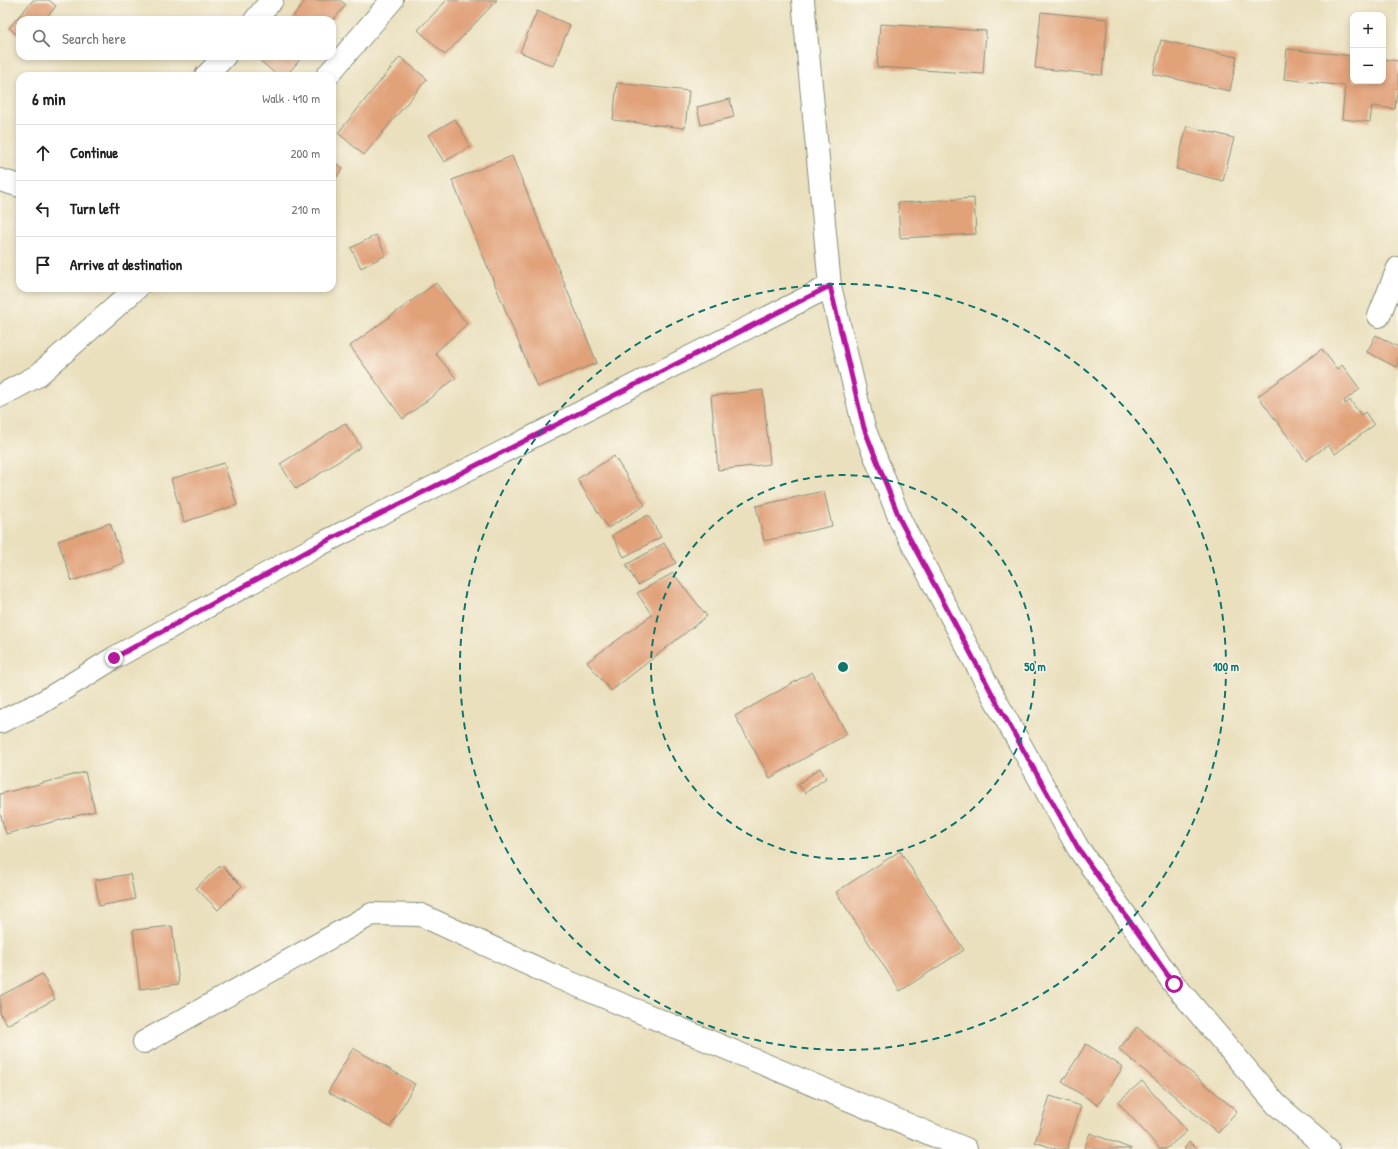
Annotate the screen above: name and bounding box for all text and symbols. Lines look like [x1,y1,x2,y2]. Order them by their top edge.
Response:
map controls [1350,12,1386,84]
button: + [1350,12,1386,48]
search box [16,16,336,60]
icon: search [30,27,52,49]
text: Search here [62,28,126,49]
button: − [1350,48,1386,84]
text: 6 min [32,87,66,110]
text: Walk · 410 m [262,89,320,107]
icon: ahead [32,142,54,164]
text: Continue [70,142,118,163]
text: 200 m [290,144,320,162]
icon: left [32,198,54,220]
text: Turn left [70,198,120,219]
text: 210 m [292,200,320,218]
icon: arrive [32,254,54,276]
text: Arrive at destination [70,254,182,275]
route end [105,649,123,667]
text: 50 m [1024,658,1046,675]
text: 100 m [1213,658,1239,675]
centre of rings [836,660,850,674]
route start [1165,975,1183,993]

